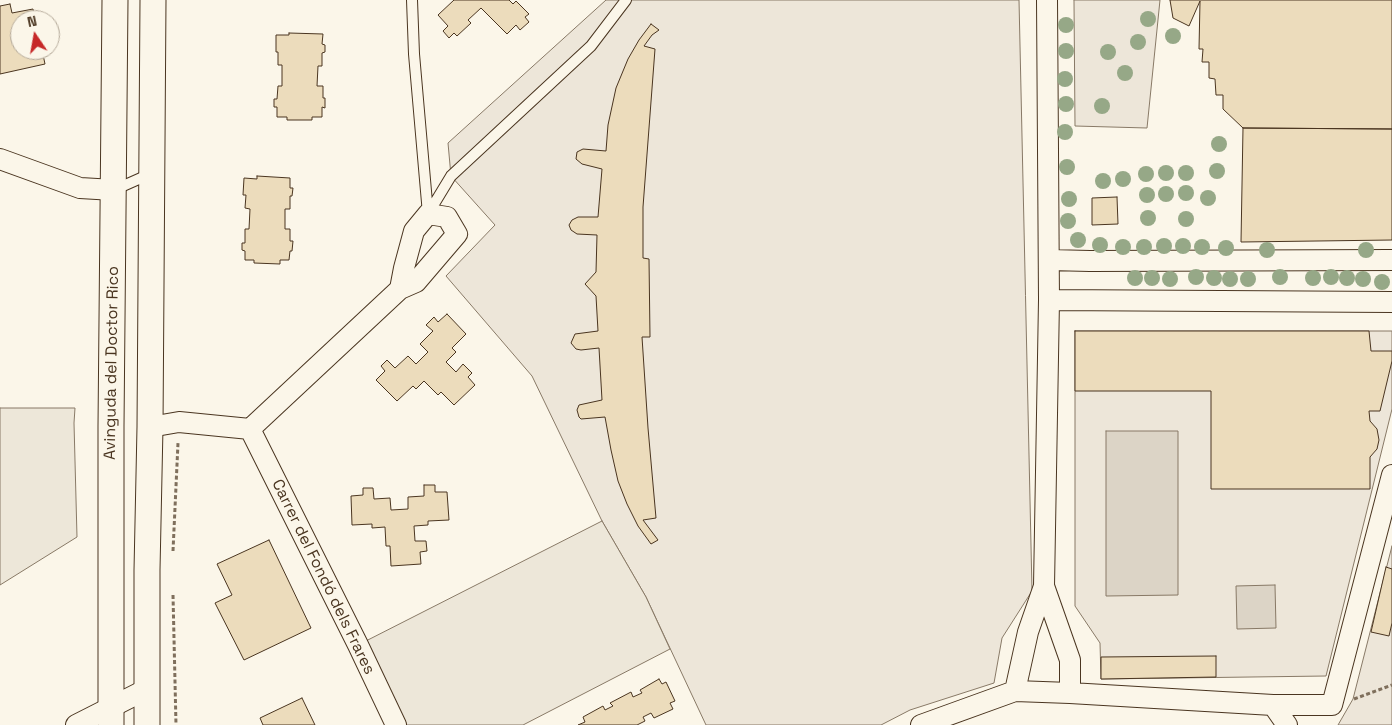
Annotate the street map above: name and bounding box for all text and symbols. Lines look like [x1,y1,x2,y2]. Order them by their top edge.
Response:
north arrow [10,10,60,60]
text: N [26,12,39,31]
street label: Avinguda del Doctor Rico [101,266,123,460]
street label: Carrer del Fondó dels Frares [267,476,379,678]

